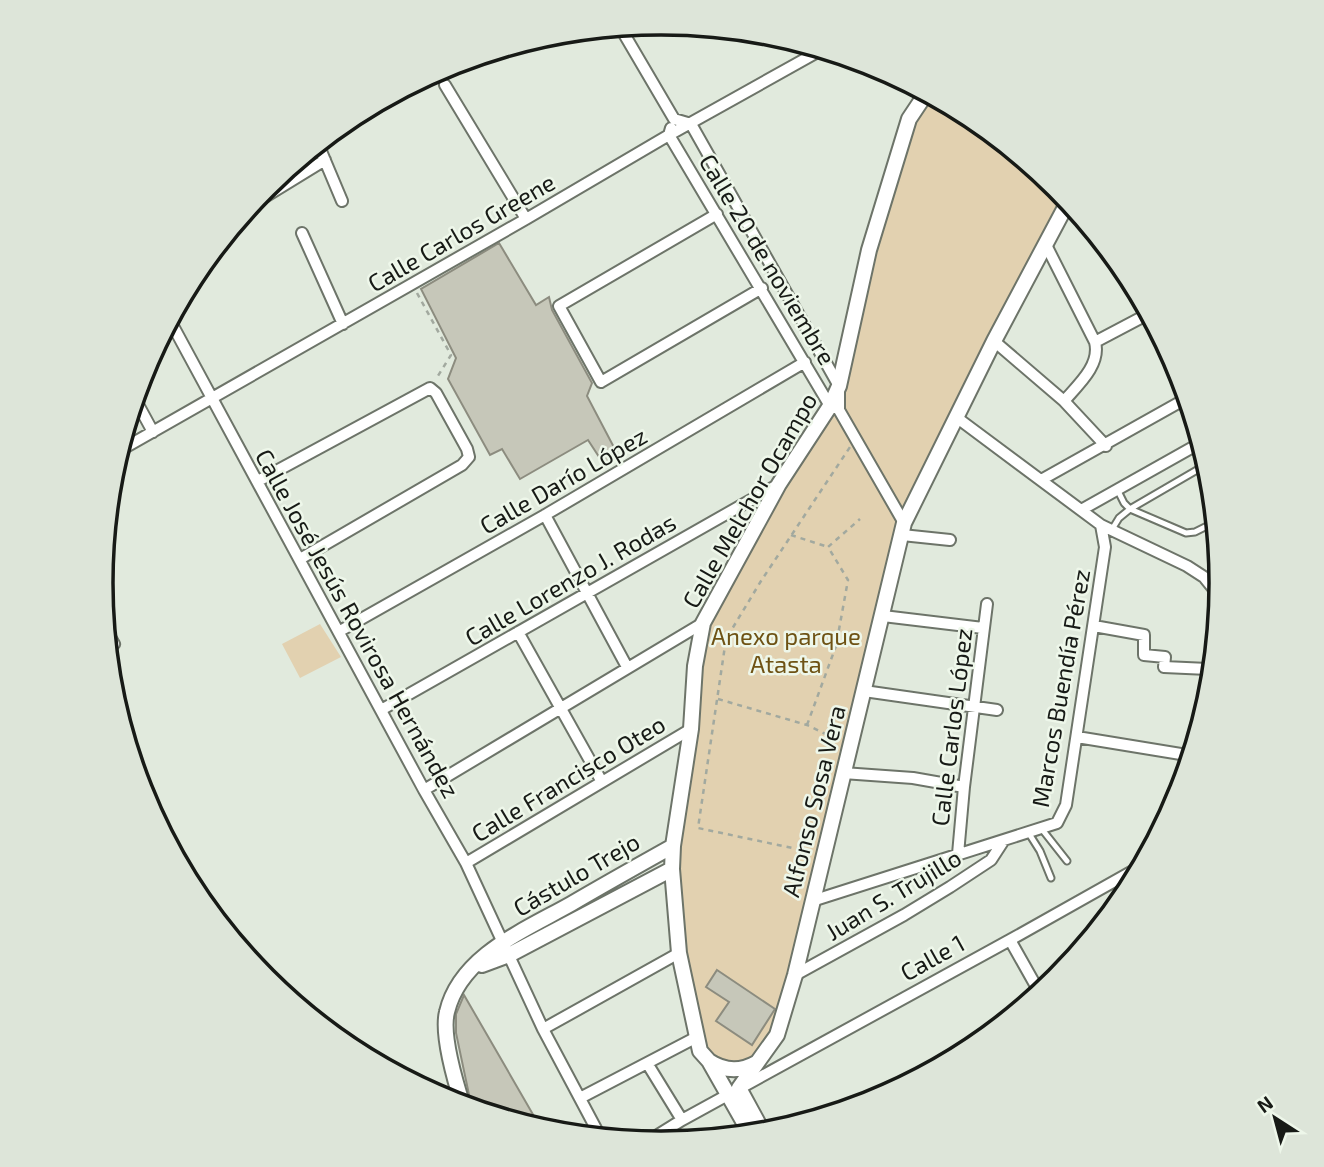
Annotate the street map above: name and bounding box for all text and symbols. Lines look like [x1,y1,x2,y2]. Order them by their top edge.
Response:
street label: Calle 20 de noviembre [694,148,842,370]
street label: Calle Carlos Greene [362,167,560,297]
street label: Calle Melchor Ocampo [676,387,822,613]
street label: Calle Darío López [474,420,652,540]
street label: Calle José Jesús Rovirosa Hernández [250,444,466,802]
street label: Calle Lorenzo J. Rodas [459,507,681,651]
street label: Marcos Buendía Pérez [1025,567,1095,809]
park label: Anexo parque Atasta [711,621,861,678]
street label: Calle Carlos López [924,626,978,828]
street label: Alfonso Sosa Vera [775,702,851,900]
street label: Calle Francisco Oteo [466,709,670,847]
street label: Cástulo Trejo [508,826,644,922]
street label: Juan S. Trujillo [820,842,966,946]
street label: Calle 1 [895,928,969,986]
north arrow [1240,1083,1310,1153]
text: N [1252,1091,1277,1117]

